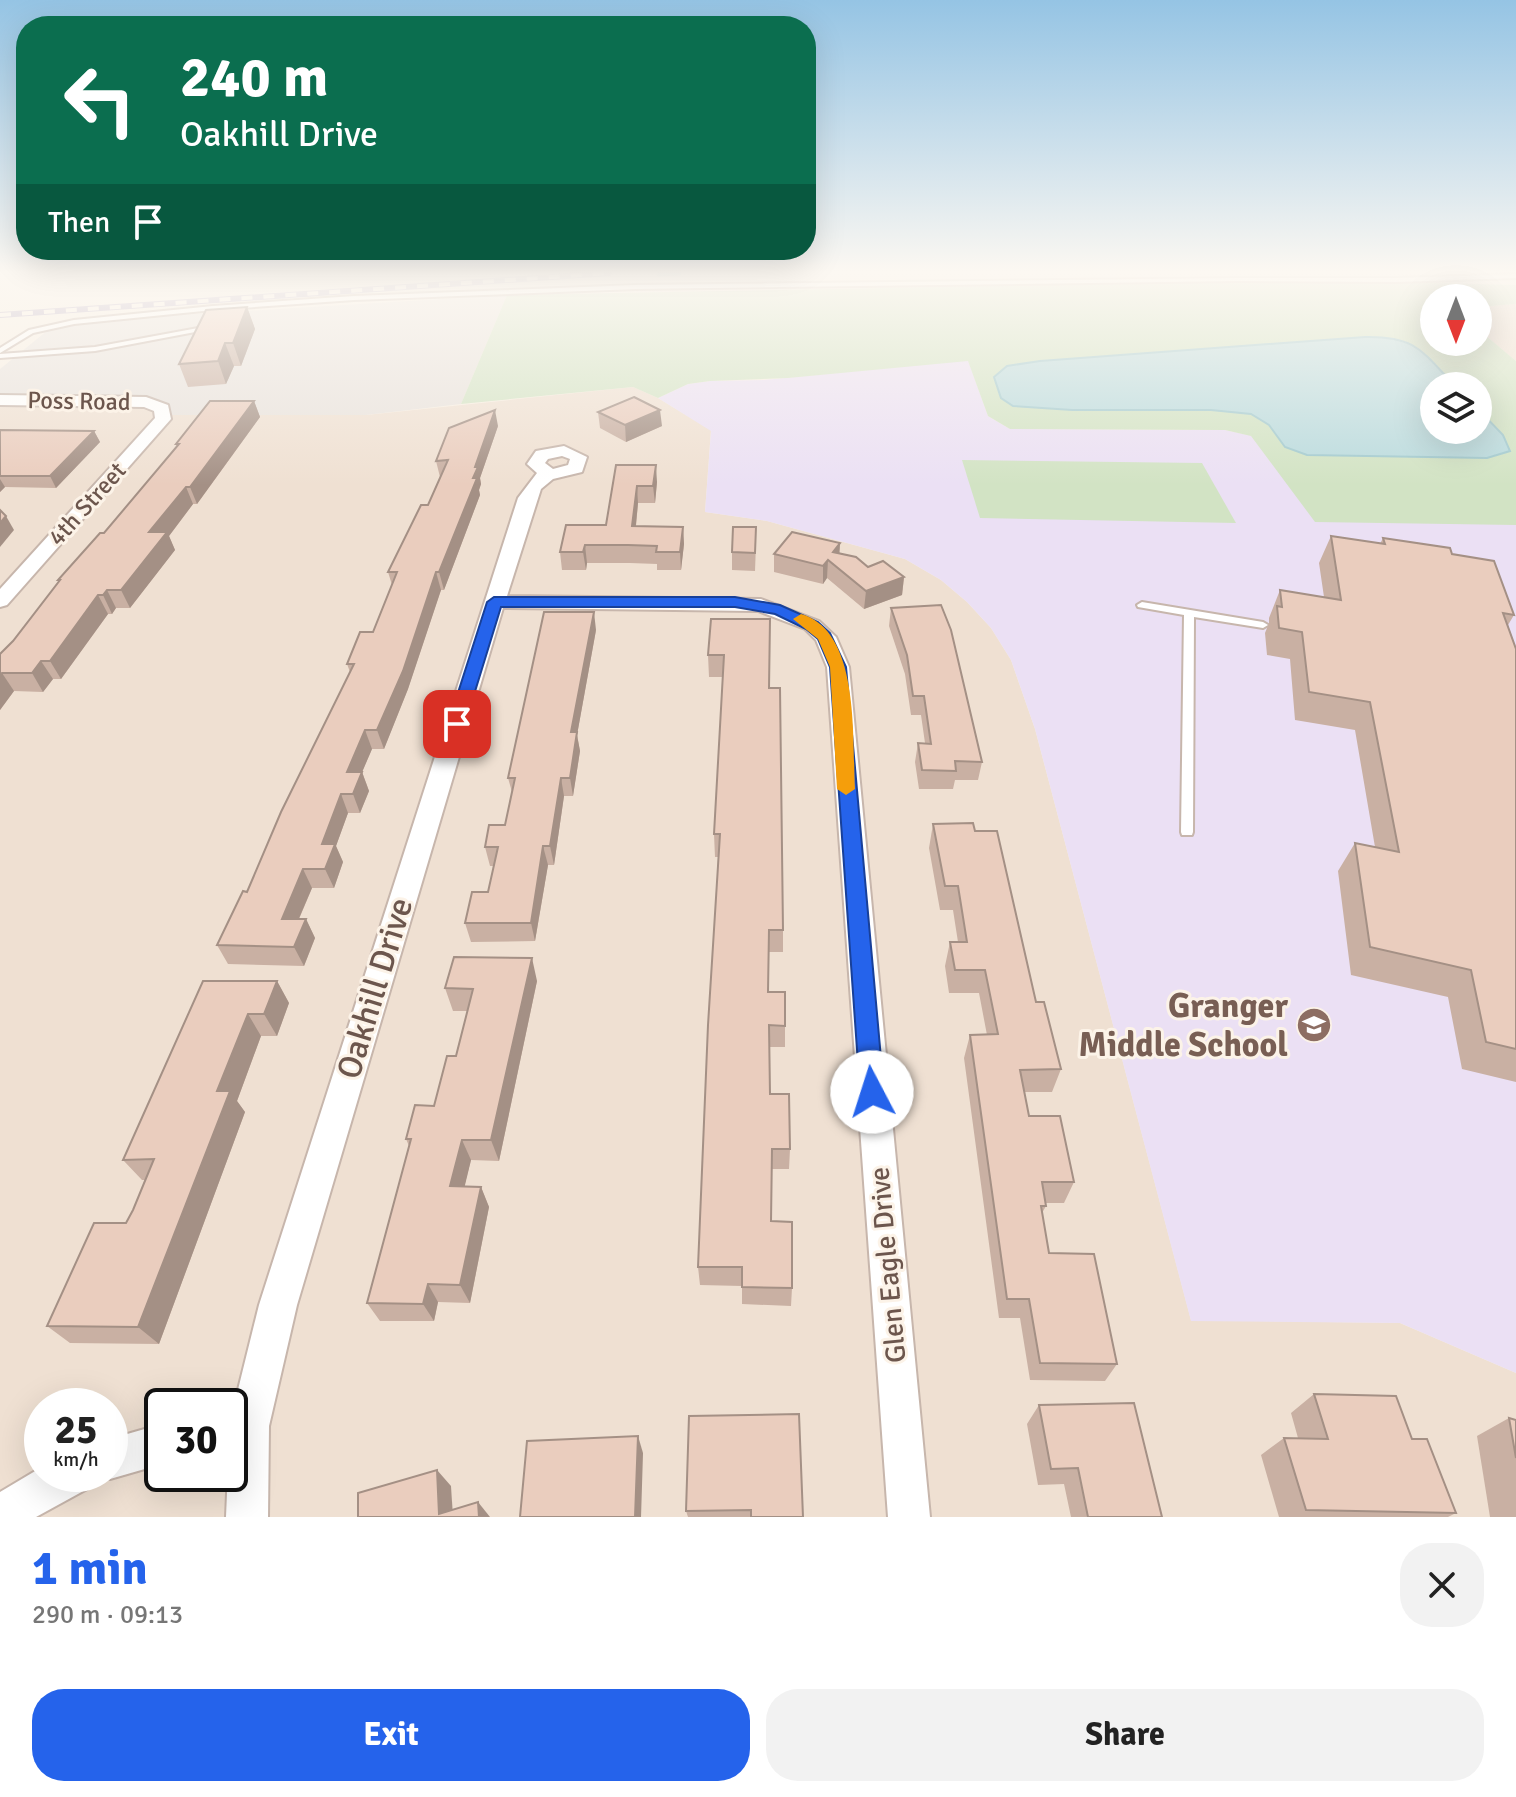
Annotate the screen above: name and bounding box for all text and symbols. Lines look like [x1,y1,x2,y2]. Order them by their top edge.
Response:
text: 240 m [180,43,328,112]
icon: left [48,48,152,152]
text: Oakhill Drive [180,112,378,157]
icon: arrive [126,200,170,244]
text: Then [48,204,110,241]
north arrow [1420,284,1492,356]
map controls [1420,284,1492,444]
button: layers [1420,372,1492,444]
street label: Poss Road [27,385,131,417]
street label: 4th Street [42,456,132,552]
pin [423,690,491,758]
icon: arrive [435,702,479,746]
street label: Oakhill Drive [328,893,422,1084]
place label: Granger Middle School [1079,985,1288,1066]
school or university icon: Granger Middle School [1295,1006,1333,1044]
position arrow [830,1050,914,1134]
street label: Glen Eagle Drive [862,1165,914,1364]
speed limit sign: 30 [144,1388,248,1492]
text: 25 [54,1405,98,1455]
text: km/h [53,1447,99,1472]
text: 1 min [32,1539,148,1598]
button: close [1400,1543,1484,1627]
text: 290 m · 09:13 [32,1599,183,1631]
button: Exit [32,1689,750,1781]
button: Share [766,1689,1484,1781]

